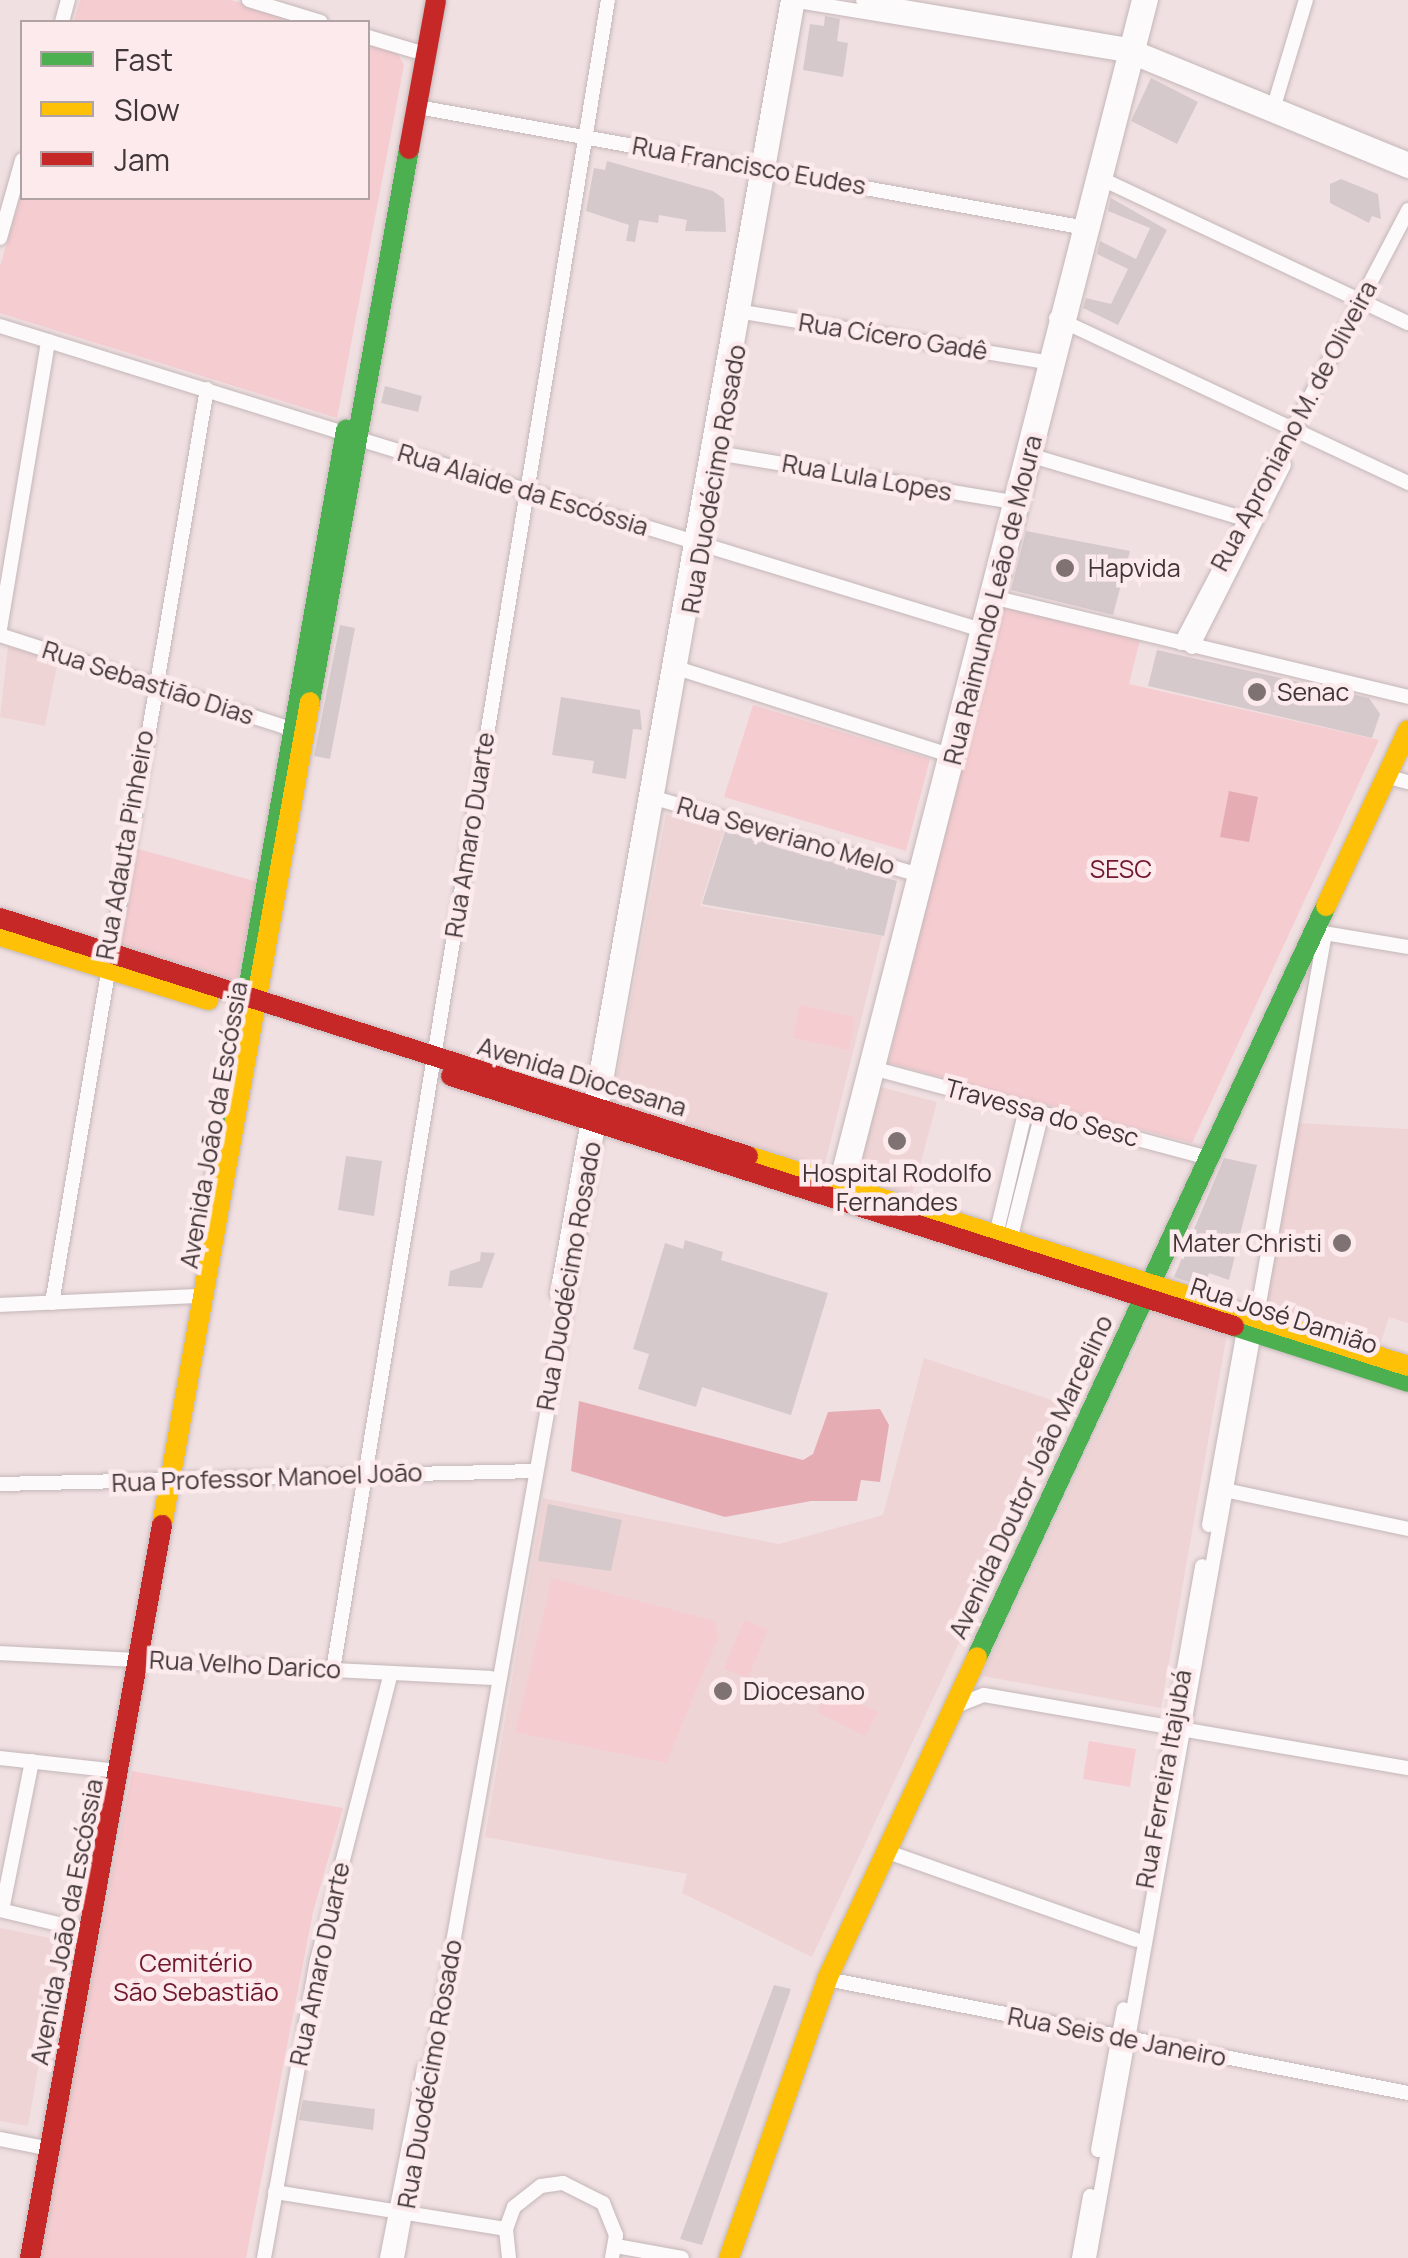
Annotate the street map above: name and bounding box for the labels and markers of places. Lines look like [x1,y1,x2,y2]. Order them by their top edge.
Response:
place label: Hapvida [1088,553,1181,583]
marker: Hapvida [1052,555,1078,581]
place label: Senac [1277,677,1349,707]
marker: Senac [1246,681,1268,703]
marker: Hospital Rodolfo Fernandes [884,1128,910,1154]
place label: Hospital Rodolfo Fernandes [802,1159,992,1218]
place label: Mater Christi [1172,1228,1322,1258]
marker: Mater Christi [1331,1232,1353,1254]
place label: Diocesano [743,1676,865,1706]
marker: Diocesano [712,1680,734,1702]

